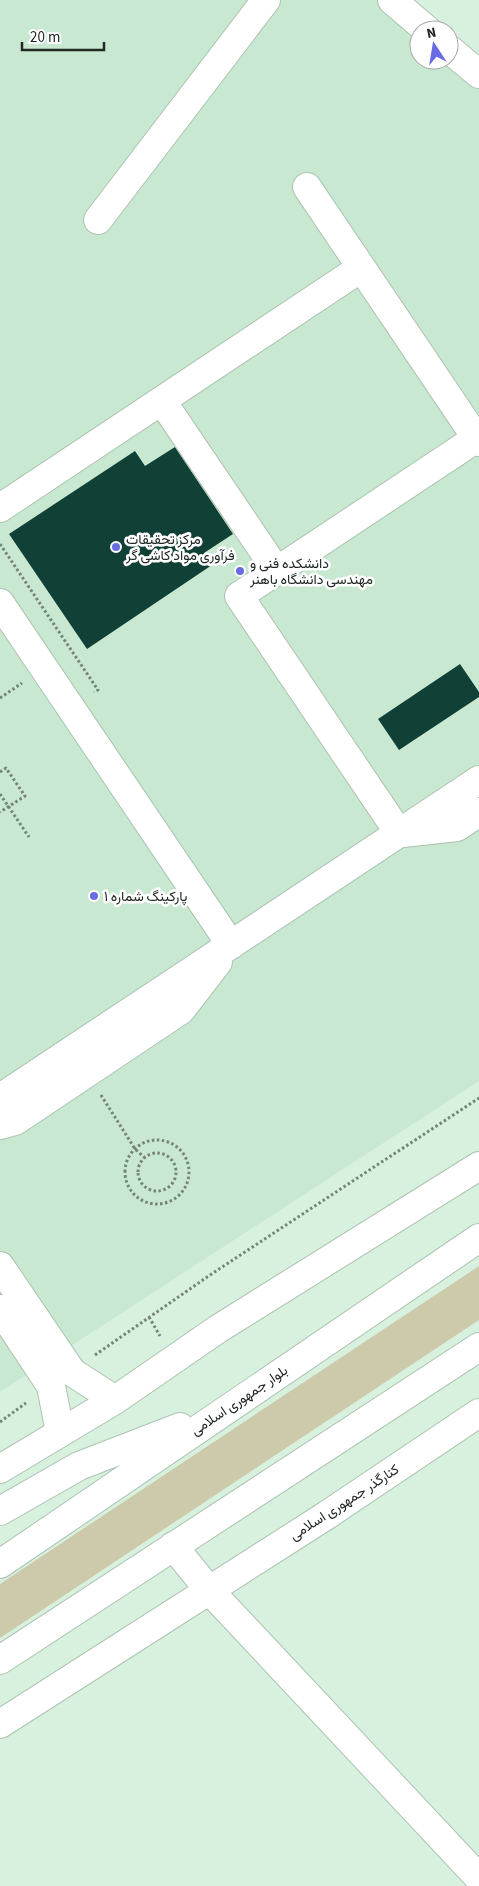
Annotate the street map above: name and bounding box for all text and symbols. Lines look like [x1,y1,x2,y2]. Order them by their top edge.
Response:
scale bar [22,20,105,52]
north arrow [409,20,459,70]
text: N [425,23,438,44]
text: 20 m [30,27,60,48]
place label: مرکز تحقیقات فرآوری مواد کاشی گر [125,530,235,566]
marker: مرکز تحقیقات فرآوری مواد کاشی گر [110,541,122,553]
place label: دانشکده فنی و مهندسی دانشگاه باهنر [249,554,373,590]
marker: دانشکده فنی و مهندسی دانشگاه باهنر [234,565,246,577]
place label: پارکینگ شماره ۱ [104,887,187,907]
marker: پارکینگ شماره ۱ [88,890,100,902]
street label: بلوار جمهوری اسلامی [187,1361,292,1441]
street label: کنارگذر جمهوری اسلامی [286,1460,403,1546]

